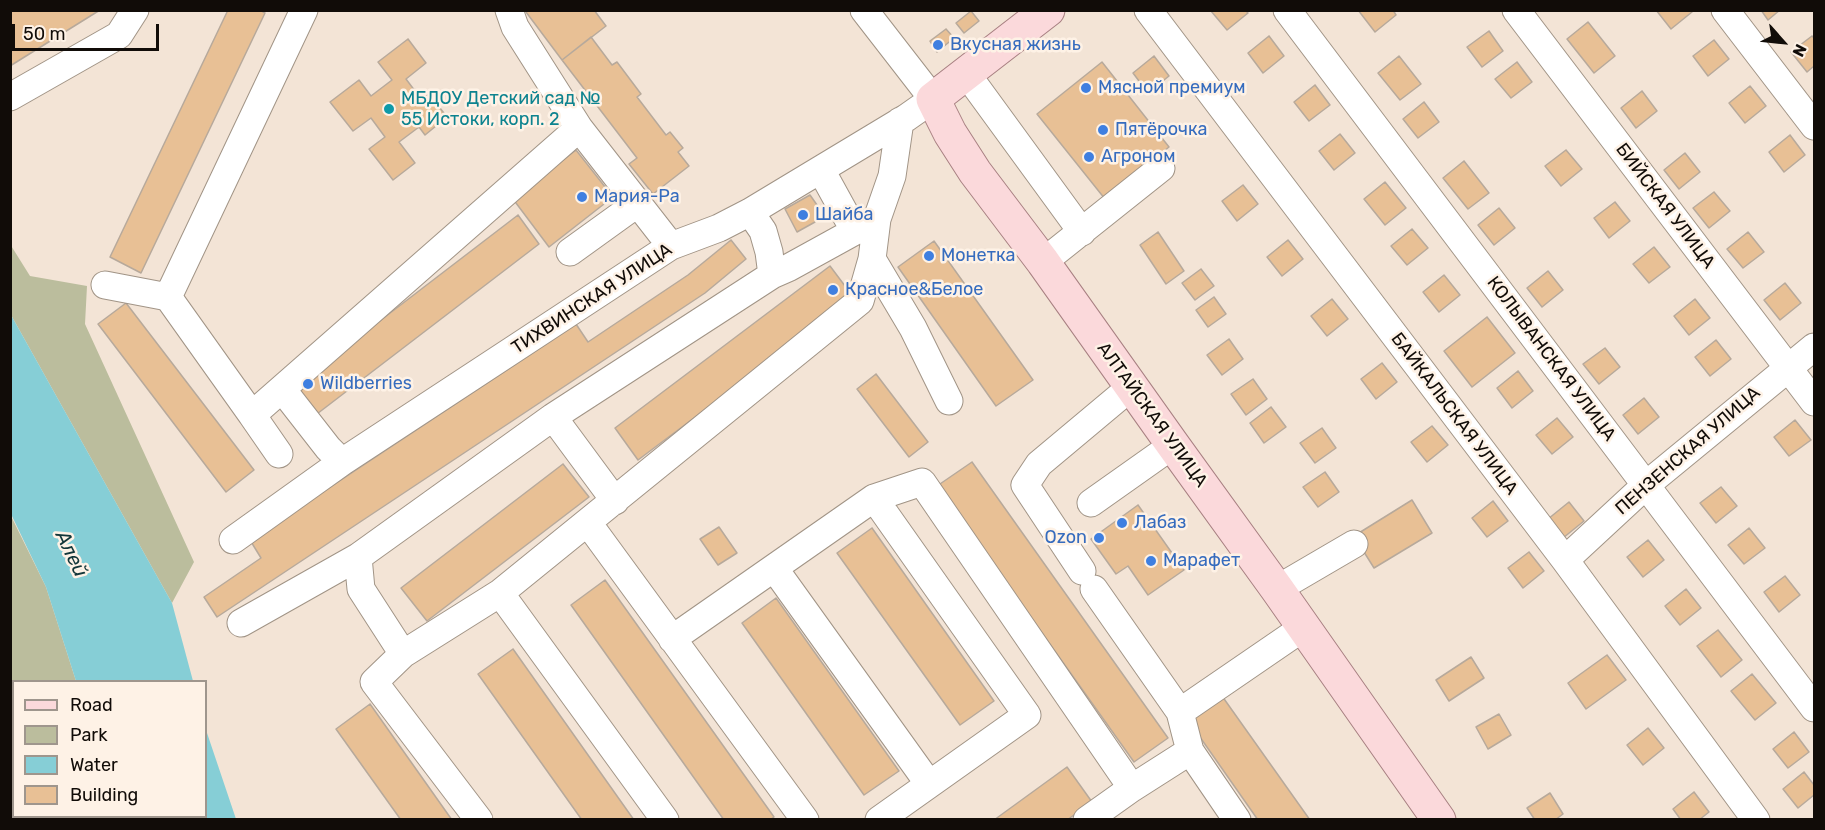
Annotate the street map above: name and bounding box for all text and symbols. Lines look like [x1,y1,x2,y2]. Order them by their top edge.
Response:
scale bar [15,12,162,50]
north arrow [1753,12,1813,72]
text: 50 m [23,23,66,45]
place label: Вкусная жизнь [950,34,1081,56]
marker: Вкусная жизнь [931,38,945,52]
text: N [1788,41,1811,60]
place label: Мясной премиум [1098,77,1246,99]
marker: Мясной премиум [1079,81,1093,95]
place label: МБДОУ Детский сад № 55 Истоки, корп. 2 [401,88,600,130]
marker: МБДОУ Детский сад № 55 Истоки, корп. 2 [382,102,396,116]
place label: Пятёрочка [1115,119,1208,141]
marker: Пятёрочка [1096,123,1110,137]
street label: БИЙСКАЯ УЛИЦА [1611,139,1719,273]
place label: Агроном [1101,146,1175,168]
marker: Агроном [1082,150,1096,164]
place label: Мария-Ра [594,186,680,208]
marker: Мария-Ра [575,190,589,204]
place label: Шайба [815,204,874,226]
marker: Шайба [796,208,810,222]
street label: ТИХВИНСКАЯ УЛИЦА [508,239,676,359]
place label: Монетка [941,245,1015,267]
marker: Монетка [922,249,936,263]
street label: КОЛЫВАНСКАЯ УЛИЦА [1482,272,1620,446]
place label: Красное&Белое [845,279,983,301]
marker: Красное&Белое [826,283,840,297]
street label: БАЙКАЛЬСКАЯ УЛИЦА [1386,329,1522,499]
street label: АЛТАЙСКАЯ УЛИЦА [1092,338,1212,492]
place label: Wildberries [320,373,412,395]
marker: Wildberries [301,377,315,391]
street label: ПЕНЗЕНСКАЯ УЛИЦА [1611,382,1765,520]
place label: Лабаз [1134,512,1186,534]
marker: Лабаз [1115,516,1129,530]
water label: Алей [50,527,92,581]
place label: Ozon [1045,527,1087,549]
marker: Ozon [1092,531,1106,545]
place label: Марафет [1163,550,1240,572]
marker: Марафет [1144,554,1158,568]
legend [12,680,207,818]
text: Road [70,694,113,716]
text: Park [70,724,107,746]
text: Water [70,754,118,776]
text: Building [70,784,138,806]

